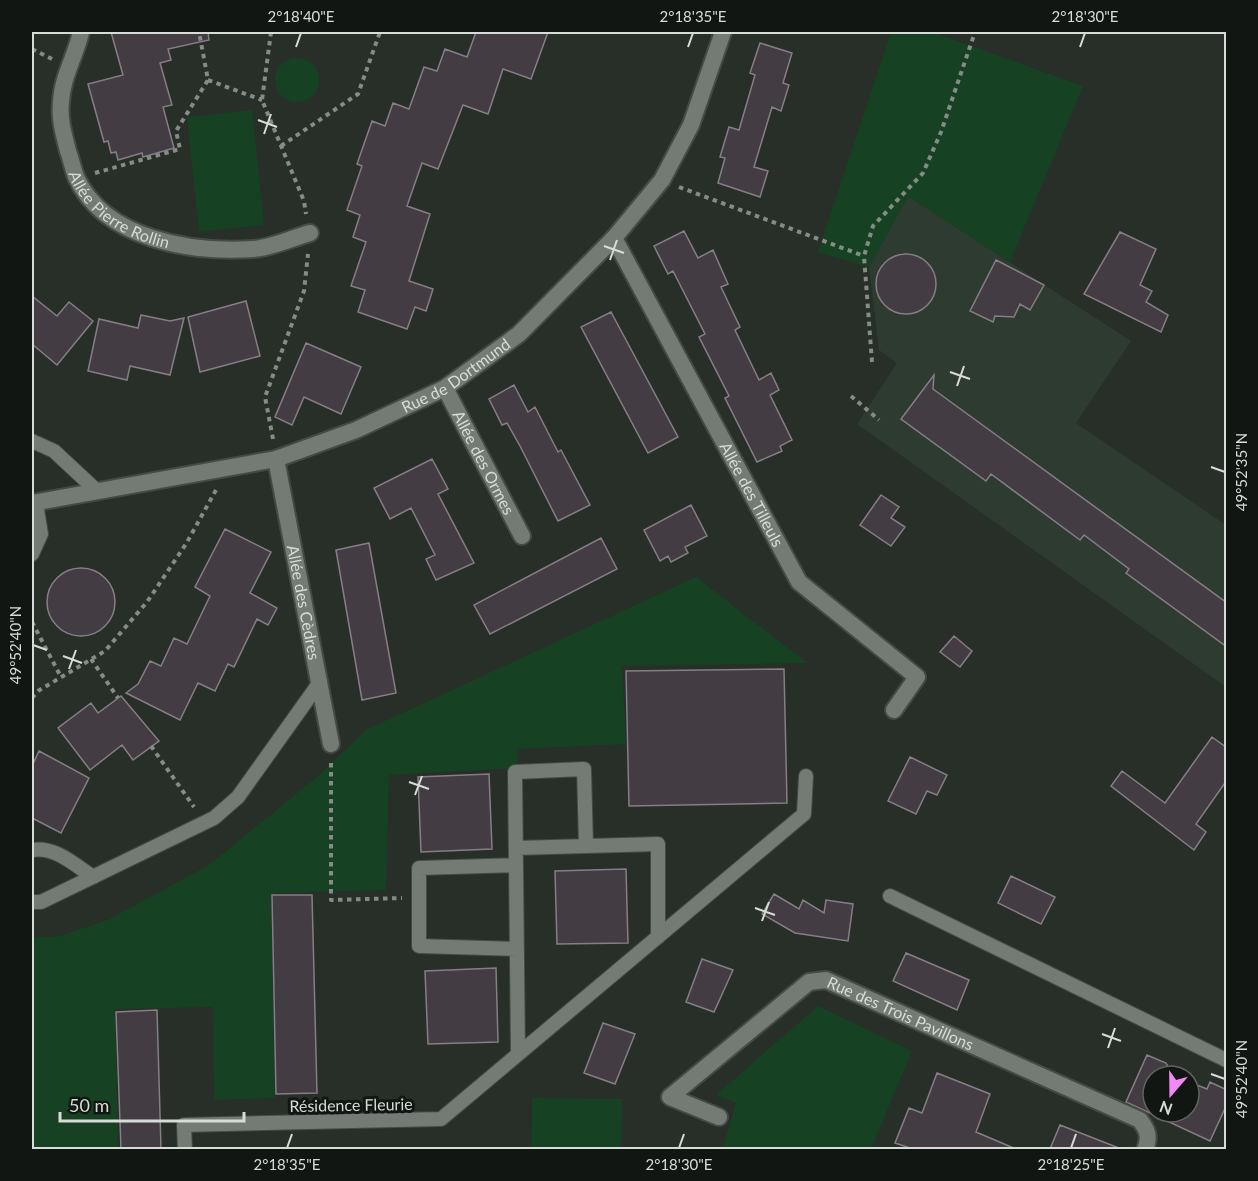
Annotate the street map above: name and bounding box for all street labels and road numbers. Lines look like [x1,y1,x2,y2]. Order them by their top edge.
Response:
street label: Allée Pierre Rollin [65,168,172,251]
street label: Rue de Dortmund [398,334,514,416]
street label: Allée des Ormes [449,407,519,518]
street label: Allée des Tilleuls [716,438,788,550]
street label: Allée des Cèdres [284,543,325,661]
street label: Rue des Trois Pavillons [825,972,977,1054]
street label: Résidence Fleurie [289,1094,413,1115]

